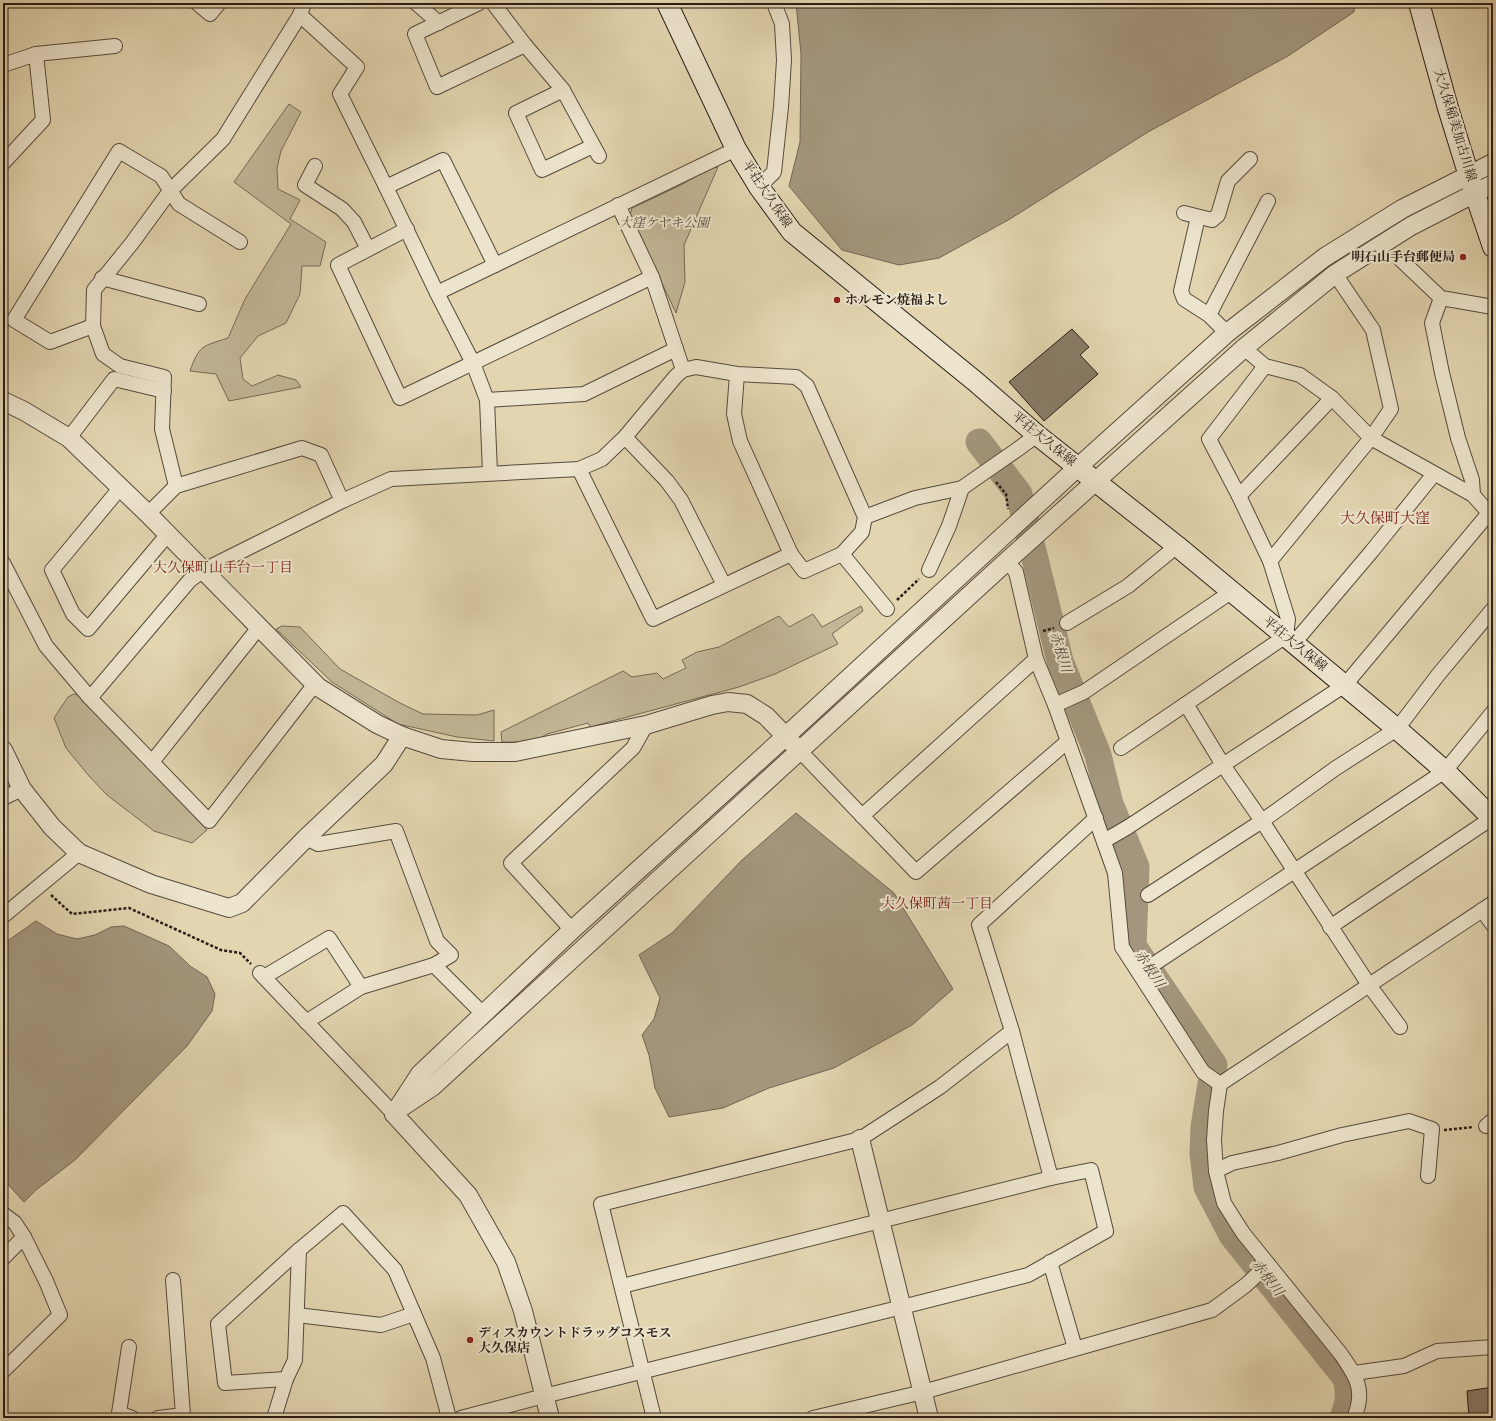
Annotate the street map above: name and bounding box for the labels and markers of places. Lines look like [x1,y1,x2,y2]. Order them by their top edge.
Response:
place label: 明石山手台郵便局 [1351,249,1455,265]
marker: 明石山手台郵便局 [1458,252,1468,262]
place label: ホルモン焼福よし [845,292,949,308]
marker: ホルモン焼福よし [832,295,842,305]
place label: ディスカウントドラッグコスモス 大久保店 [478,1325,671,1356]
marker: ディスカウントドラッグコスモス 大久保店 [465,1335,475,1345]

